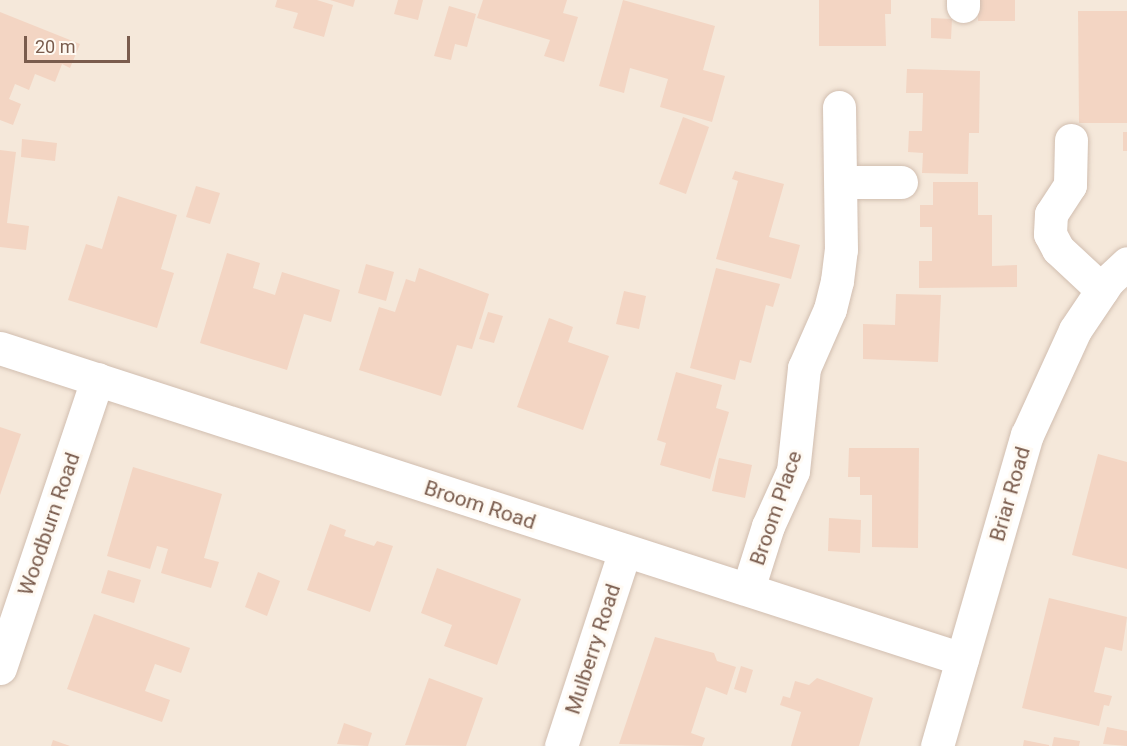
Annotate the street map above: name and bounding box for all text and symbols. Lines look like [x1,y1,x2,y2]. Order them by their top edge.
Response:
scale bar [27,24,134,62]
text: 20 m [35,36,75,57]
street label: Briar Road [984,444,1036,544]
street label: Broom Place [745,447,807,569]
street label: Woodburn Road [13,449,85,599]
street label: Broom Road [421,475,539,535]
street label: Mulberry Road [560,581,626,717]

